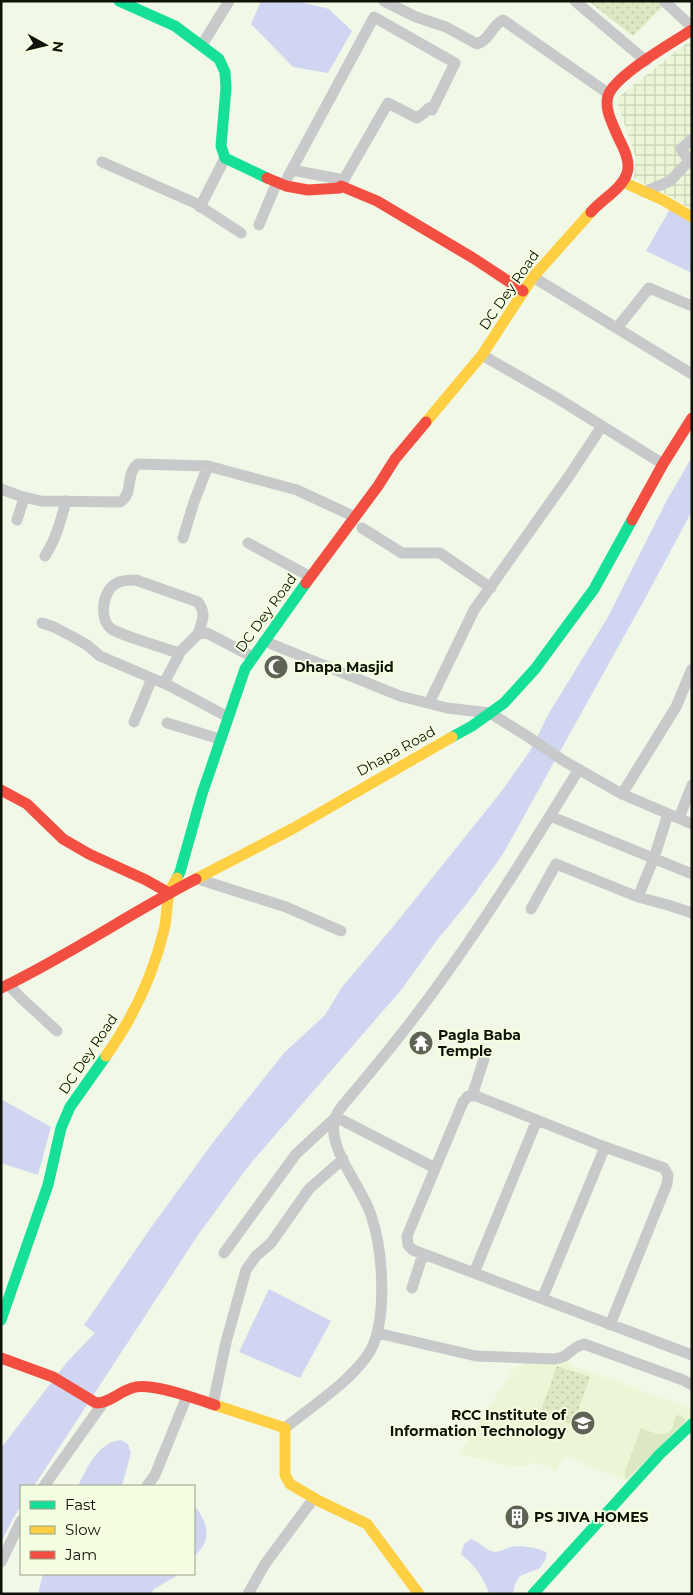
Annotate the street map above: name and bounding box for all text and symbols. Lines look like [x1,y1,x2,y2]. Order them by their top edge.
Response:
north arrow [20,20,70,70]
text: N [48,40,68,54]
street label: DC Dey Road [475,247,543,333]
street label: DC Dey Road [231,570,301,656]
mosque icon: Dhapa Masjid [263,654,289,680]
place label: Dhapa Masjid [294,658,394,676]
street label: Dhapa Road [353,722,439,780]
street label: DC Dey Road [55,1010,121,1098]
place label: Pagla Baba Temple [438,1026,521,1060]
temple icon: Pagla Baba Temple [408,1030,434,1056]
place label: RCC Institute of Information Technology [390,1406,567,1440]
school or university icon: RCC Institute of Information Technology [570,1410,596,1436]
legend [20,1485,195,1575]
text: Fast [65,1495,96,1514]
building icon: PS JIVA HOMES [504,1504,530,1530]
place label: PS JIVA HOMES [534,1508,649,1526]
text: Slow [65,1520,101,1539]
text: Jam [64,1545,97,1564]

